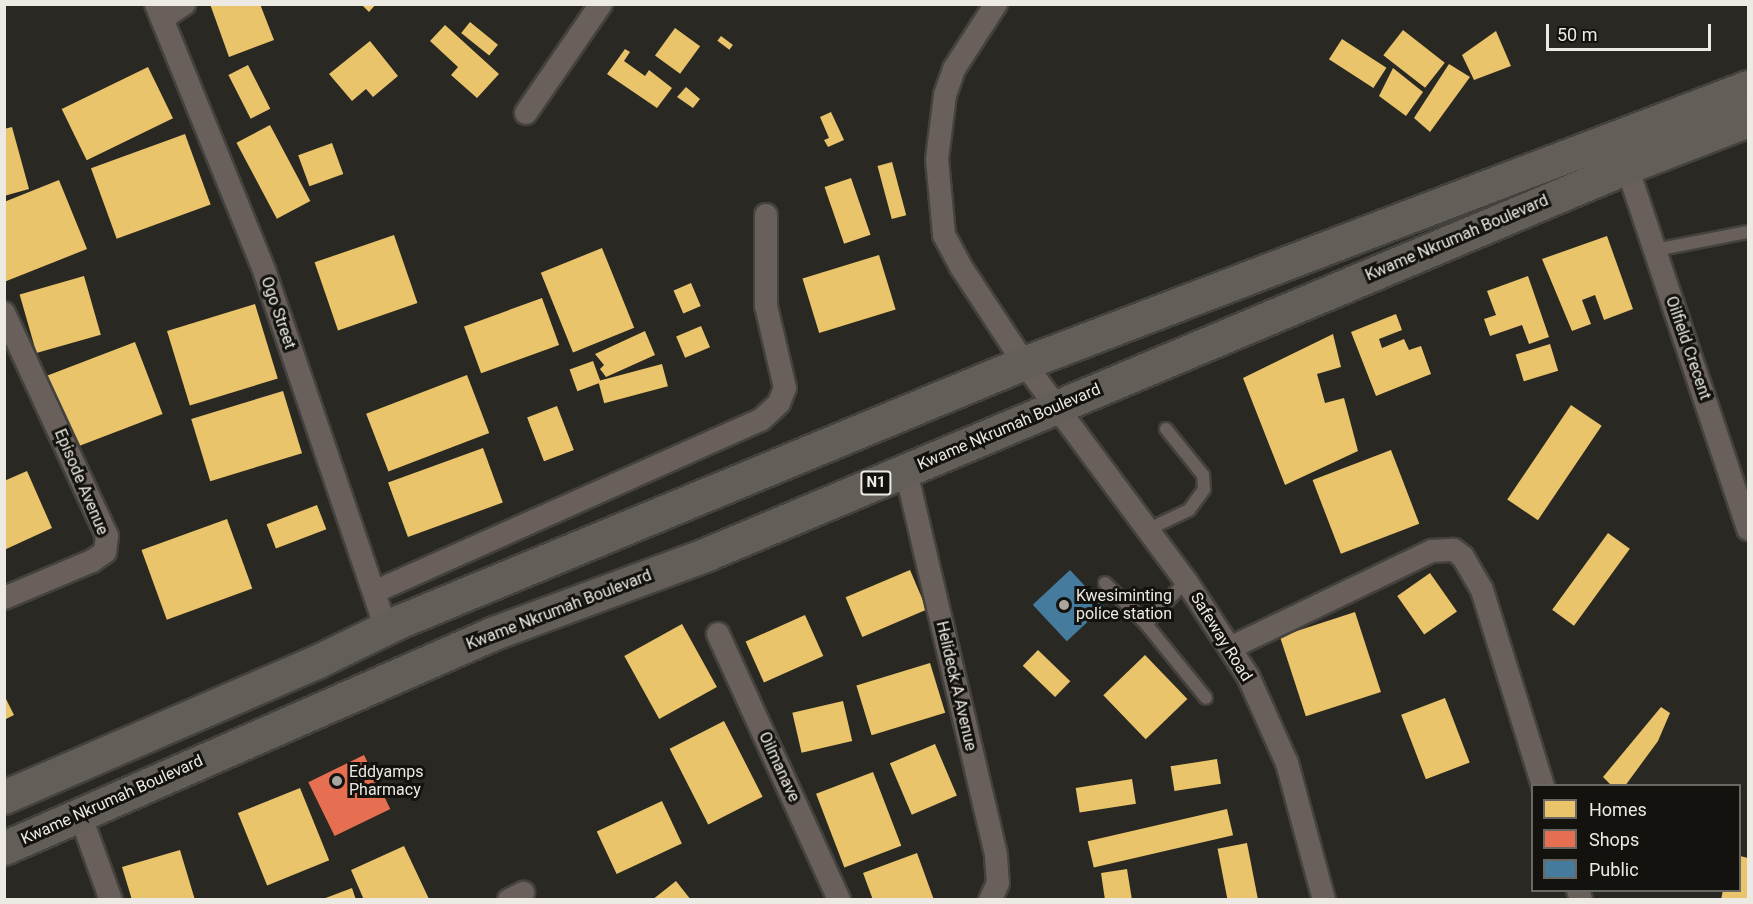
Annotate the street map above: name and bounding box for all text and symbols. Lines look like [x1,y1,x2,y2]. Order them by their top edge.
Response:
scale bar [1549,12,1714,50]
text: 50 m [1557,24,1597,45]
street label: Kwame Nkrumah Boulevard [1363,191,1551,285]
street label: Ogo Street [257,274,299,352]
street label: Oilfield Crecent [1661,294,1715,402]
street label: Kwame Nkrumah Boulevard [915,380,1103,474]
street label: Episode Avenue [50,426,112,538]
road number: N1 [860,471,892,495]
street label: Kwame Nkrumah Boulevard [464,566,654,654]
place label: Kwesiminting police station [1076,586,1172,624]
street label: Safeway Road [1186,589,1256,685]
marker: Kwesiminting police station [1057,598,1071,612]
street label: Helideck A Avenue [932,619,980,753]
street label: Oilmanave [754,729,804,805]
street label: Kwame Nkrumah Boulevard [18,751,206,849]
place label: Eddyamps Pharmacy [349,762,423,800]
marker: Eddyamps Pharmacy [330,774,344,788]
legend [1531,784,1741,892]
text: Homes [1589,799,1647,820]
text: Shops [1589,829,1639,850]
text: Public [1589,859,1639,880]

